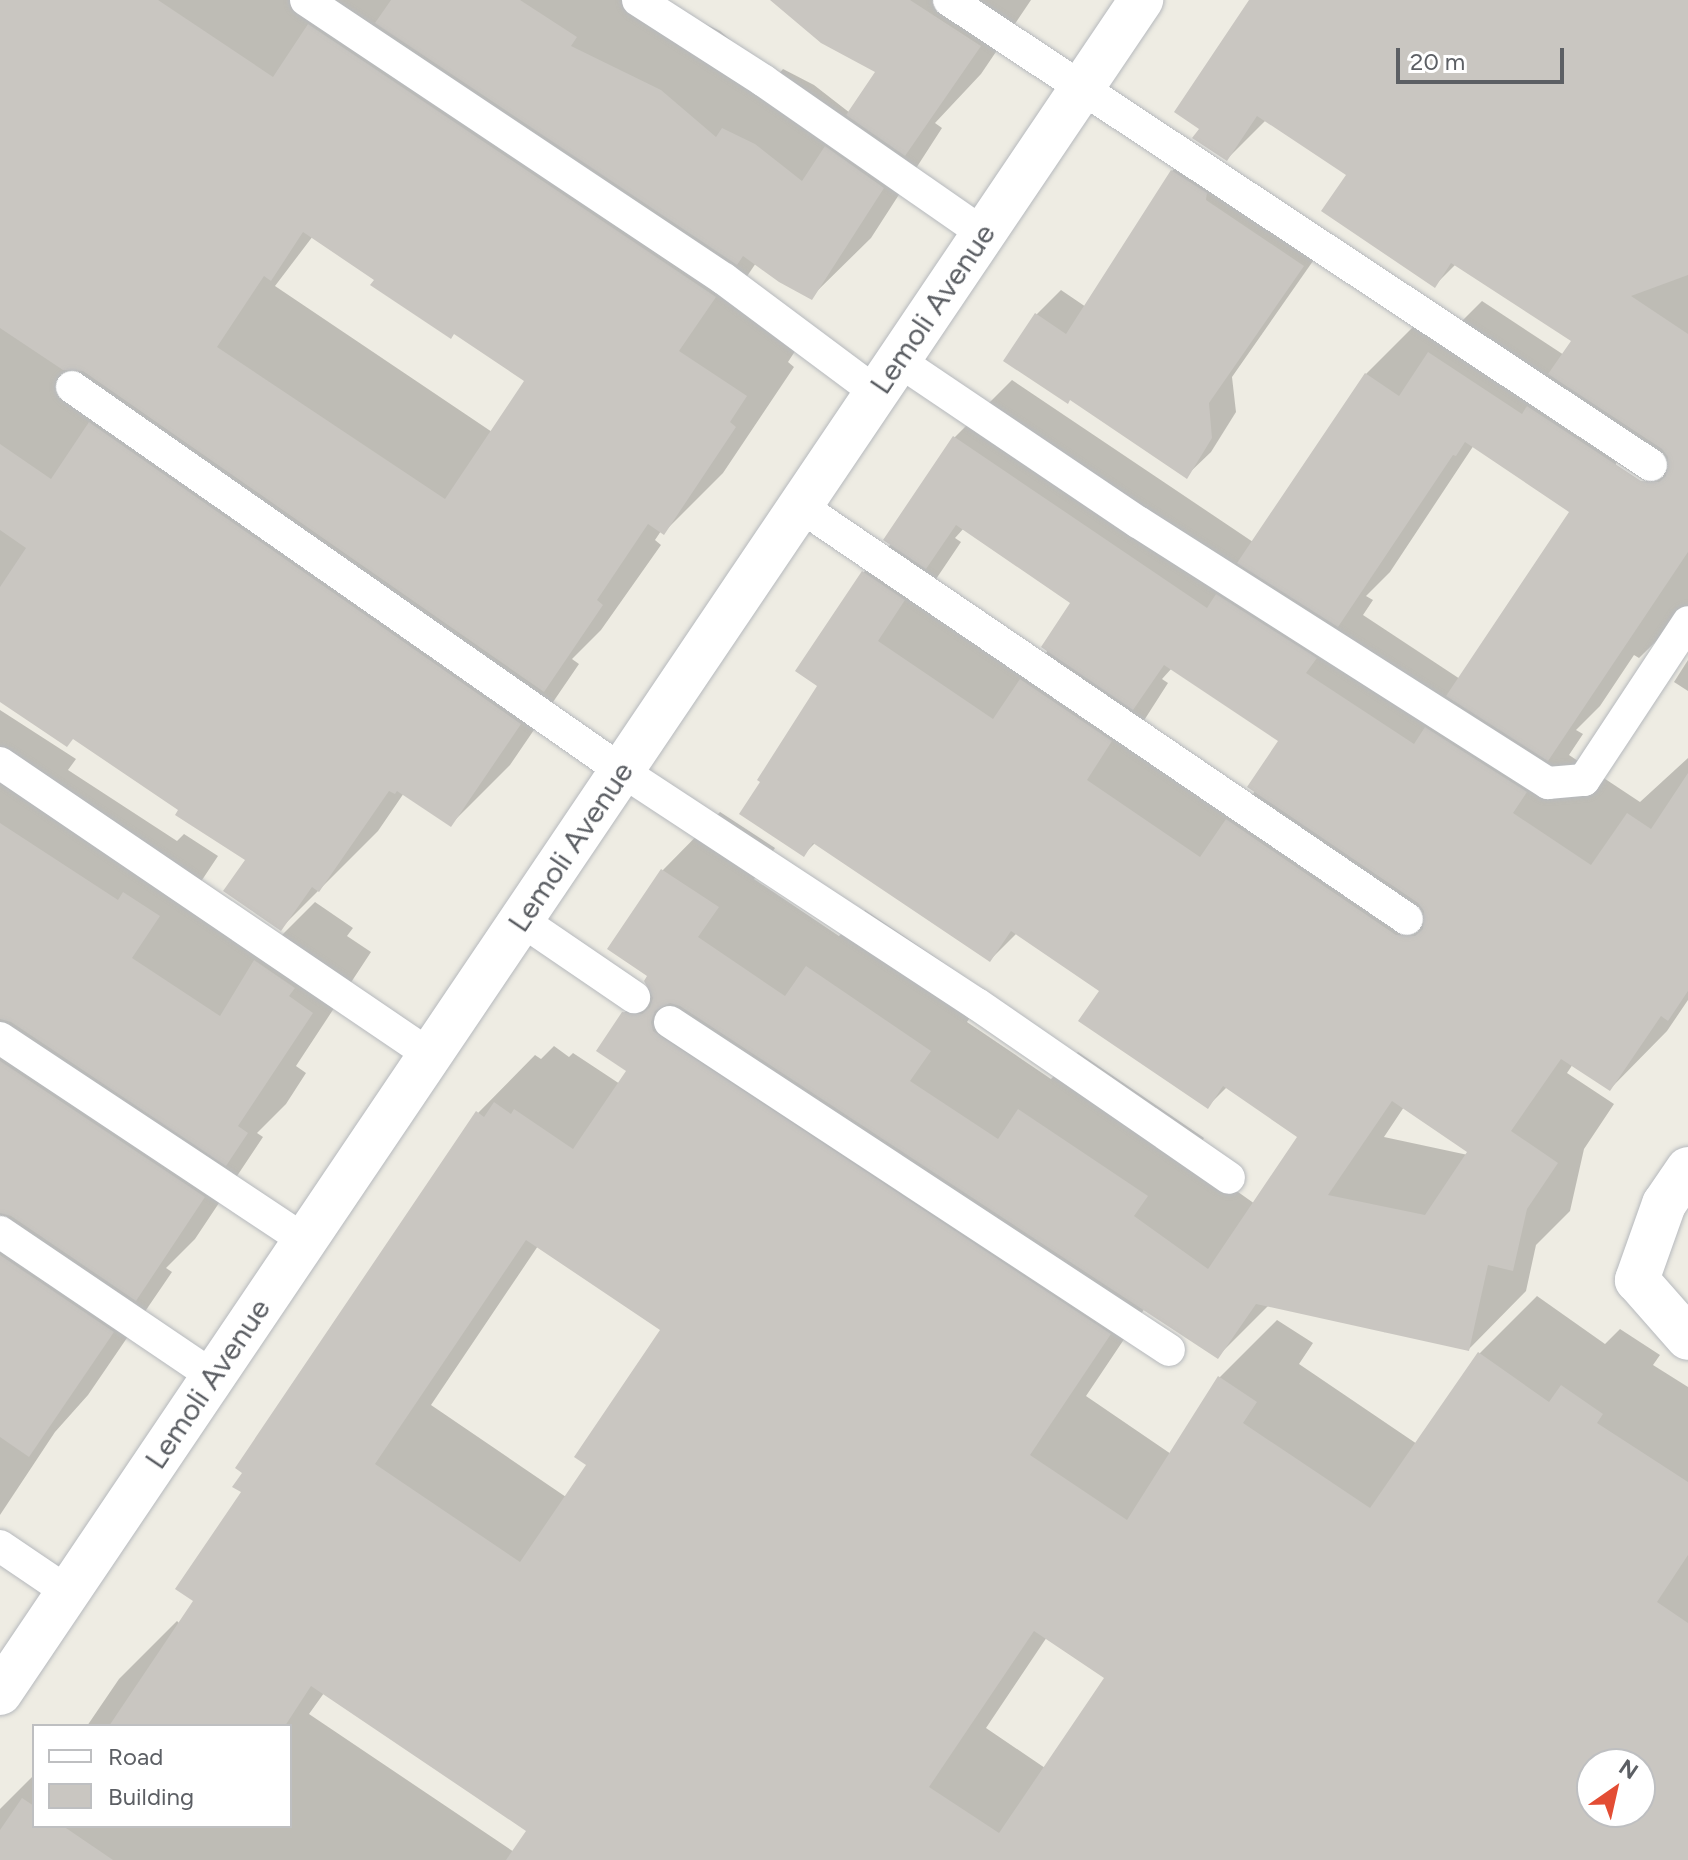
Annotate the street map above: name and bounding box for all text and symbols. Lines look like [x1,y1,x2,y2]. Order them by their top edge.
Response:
scale bar [1400,32,1568,82]
text: 20 m [1410,47,1465,76]
street label: Lemoli Avenue [863,217,1003,401]
street label: Lemoli Avenue [501,755,641,939]
street label: Lemoli Avenue [138,1292,278,1476]
legend [32,1724,292,1828]
text: Road [108,1742,163,1771]
north arrow [1576,1748,1656,1828]
text: N [1614,1753,1643,1785]
text: Building [108,1782,194,1811]

